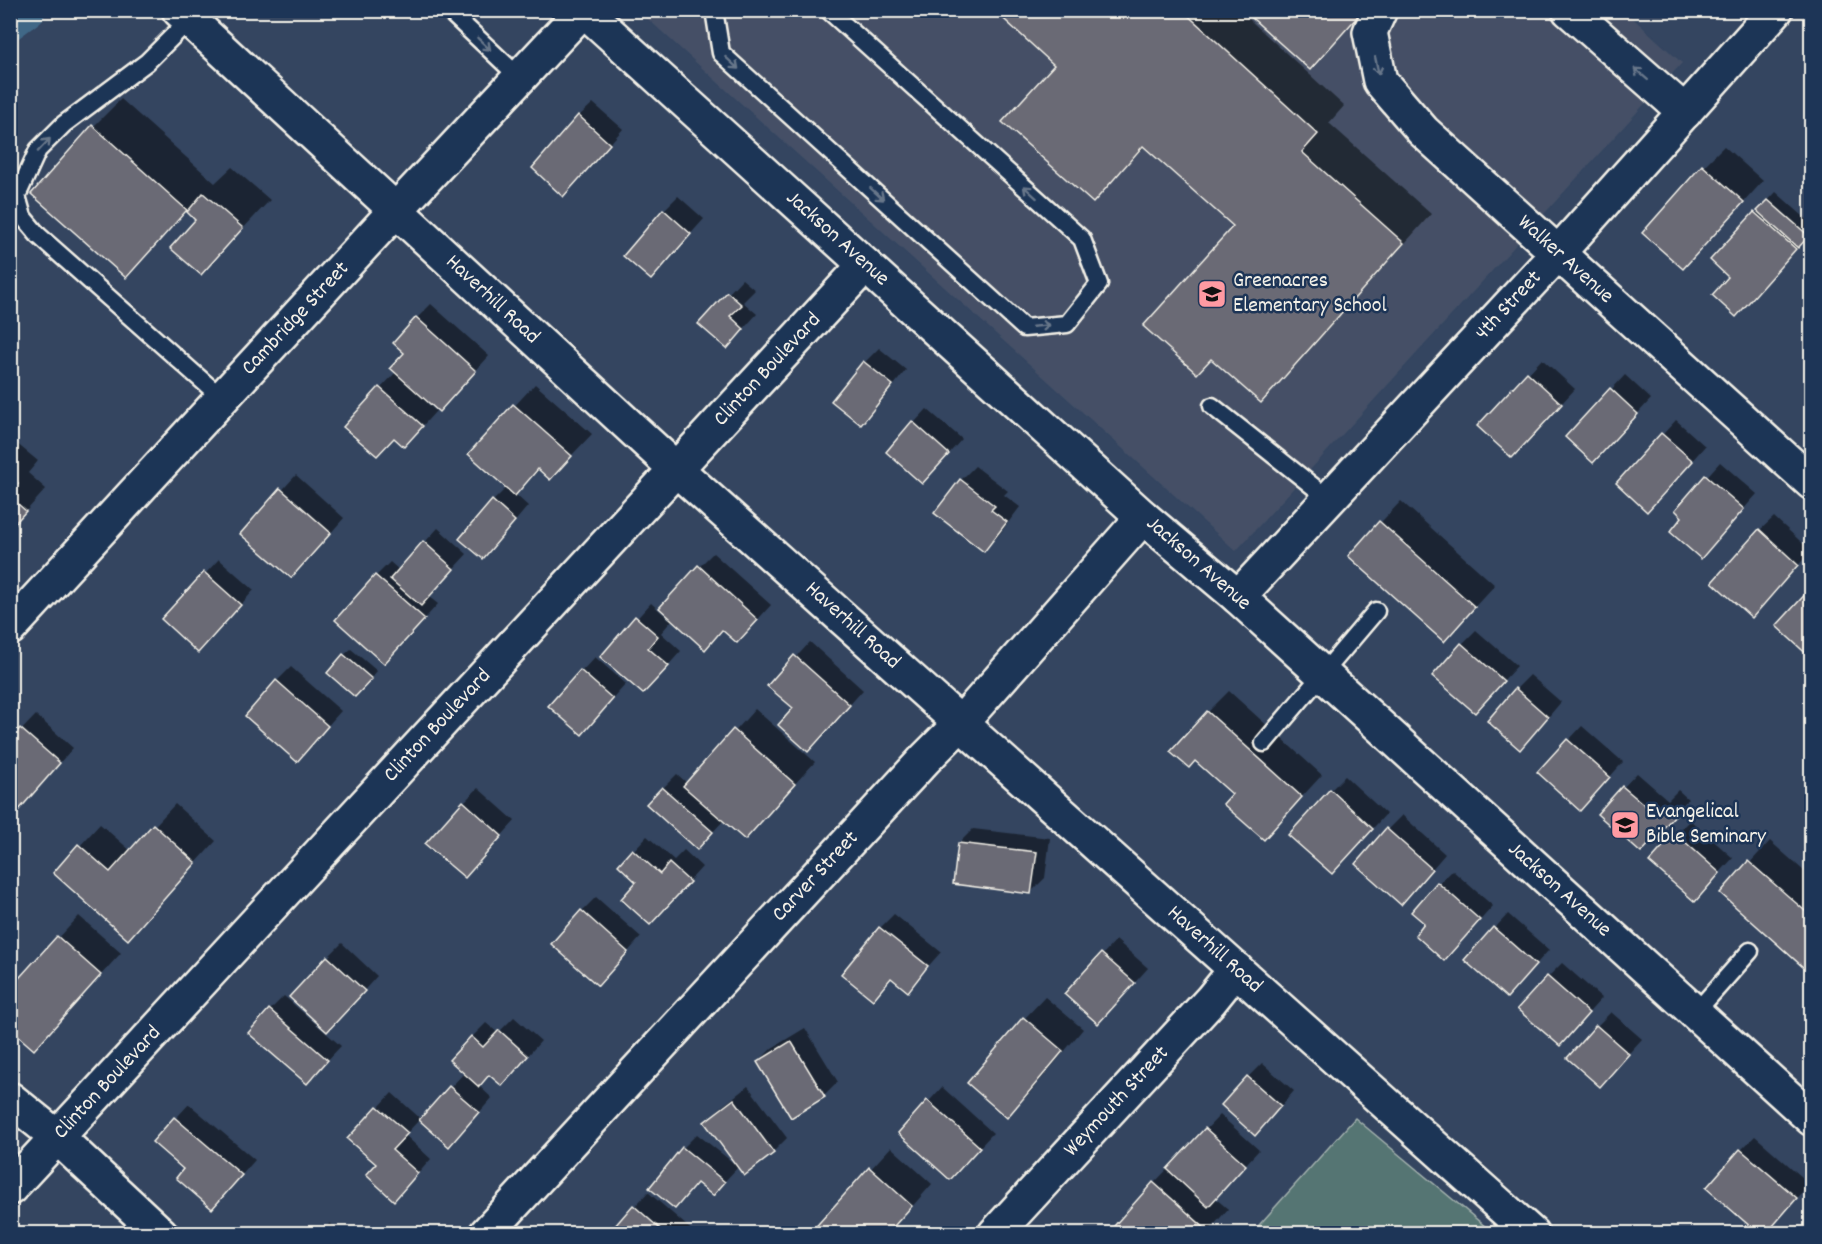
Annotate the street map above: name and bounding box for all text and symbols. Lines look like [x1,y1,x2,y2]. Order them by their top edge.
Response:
one-way arrow [476,37,491,51]
one-way arrow [724,56,739,70]
one-way arrow [1372,56,1383,75]
one-way arrow [1633,67,1649,81]
one-way arrow [36,137,51,152]
street label: Jackson Avenue [778,184,896,294]
one-way arrow [1023,185,1038,199]
one-way arrow [869,187,884,201]
street label: Walker Avenue [1510,208,1620,312]
street label: Haverhill Road [438,248,546,352]
street label: Cambridge Street [235,255,357,383]
street label: 4th Street [1468,264,1550,348]
place label: Greenacres Elementary School [1233,266,1387,322]
school or university icon: Greenacres Elementary School [1196,278,1228,310]
street label: Clinton Boulevard [707,306,829,434]
one-way arrow [1031,320,1051,331]
street label: Jackson Avenue [1139,509,1257,619]
street label: Haverhill Road [797,575,907,677]
street label: Clinton Boulevard [377,662,499,790]
place label: Evangelical Bible Seminary [1646,797,1767,853]
school or university icon: Evangelical Bible Seminary [1609,809,1641,841]
street label: Carver Street [765,824,867,930]
street label: Jackson Avenue [1500,835,1618,945]
street label: Haverhill Road [1159,899,1269,1001]
street label: Clinton Boulevard [47,1019,169,1147]
street label: Weymouth Street [1057,1039,1177,1165]

